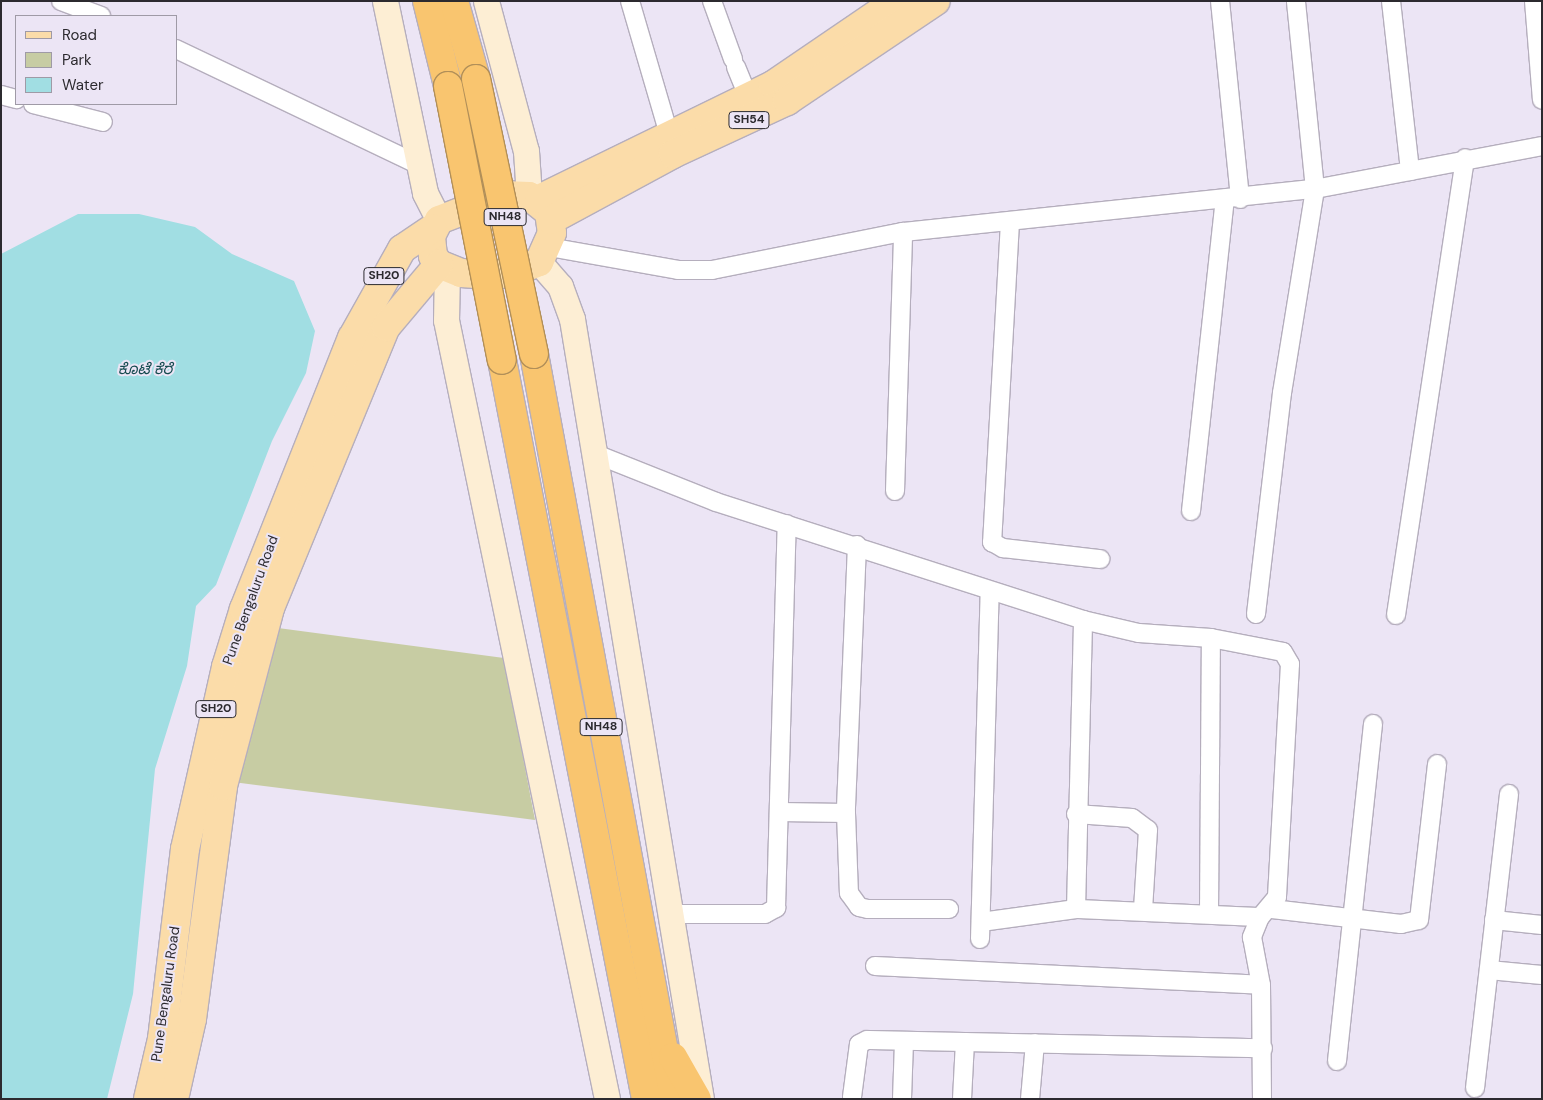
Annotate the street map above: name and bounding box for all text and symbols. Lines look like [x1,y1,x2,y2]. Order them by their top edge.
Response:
legend [15,15,178,105]
text: Road [62,25,97,45]
text: Park [62,50,92,70]
text: Water [62,75,103,95]
road number: SH54 [728,110,770,130]
road number: NH48 [482,208,528,226]
road number: SH20 [363,266,405,286]
water label: ಕೊಟೆ ಕೆರೆ [118,361,172,379]
street label: Pune Bengaluru Road [219,533,281,667]
road number: SH20 [195,700,237,719]
road number: NH48 [578,718,624,736]
street label: Pune Bengaluru Road [147,925,183,1063]

